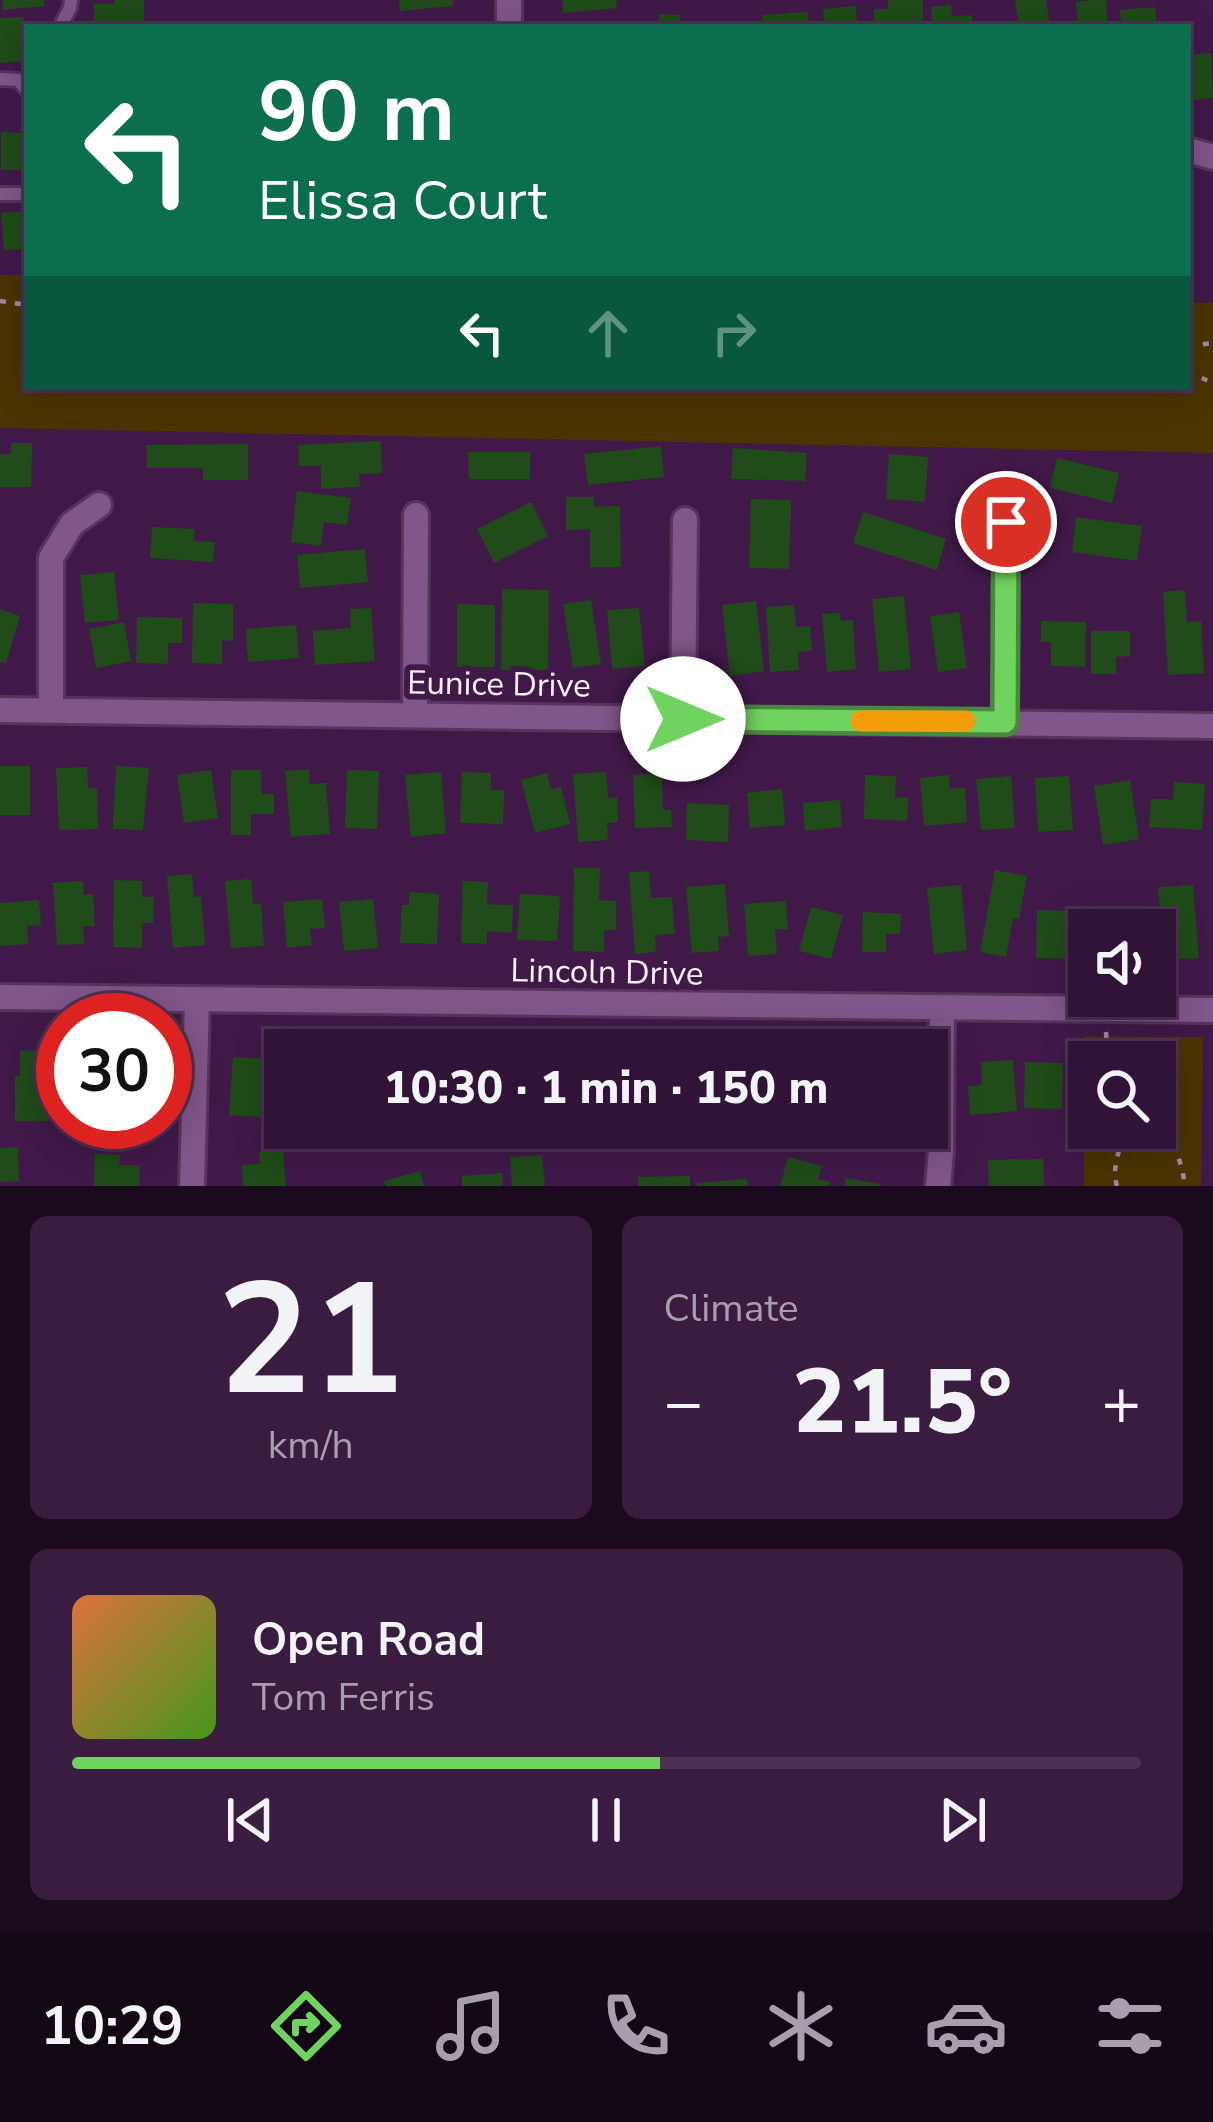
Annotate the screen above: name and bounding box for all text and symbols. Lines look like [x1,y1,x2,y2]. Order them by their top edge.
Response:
text: 90 m [258,55,455,170]
icon: left [60,72,216,228]
text: Elissa Court [258,164,547,238]
icon: left [449,300,515,366]
icon: ahead [575,300,641,366]
icon: right [701,300,767,366]
pin [955,471,1057,573]
icon: arrive [973,489,1039,555]
position arrow [620,656,746,782]
street label: Eunice Drive [407,660,591,709]
map controls [1068,909,1176,1149]
button: sound [1068,909,1176,1017]
street label: Lincoln Drive [510,948,704,997]
speed limit sign: 30 [36,993,192,1149]
button: search [1068,1041,1176,1149]
text: 10:30 · 1 min · 150 m [383,1058,829,1119]
text: 21 [217,1234,404,1447]
text: Climate [664,1282,799,1335]
text: 21.5° [792,1341,1012,1464]
text: − [664,1358,703,1448]
text: + [1101,1358,1141,1448]
text: km/h [268,1419,354,1472]
text: Open Road [252,1610,485,1671]
text: Tom Ferris [252,1671,435,1724]
icon: previous [217,1787,283,1853]
icon: pause [573,1787,639,1853]
icon: next [930,1787,996,1853]
icon: directions [264,1984,348,2068]
icon: music [429,1984,513,2068]
icon: phone [594,1984,678,2068]
icon: climate [759,1984,843,2068]
icon: car [924,1984,1008,2068]
icon: filters [1088,1984,1172,2068]
text: 10:29 [40,1989,183,2063]

